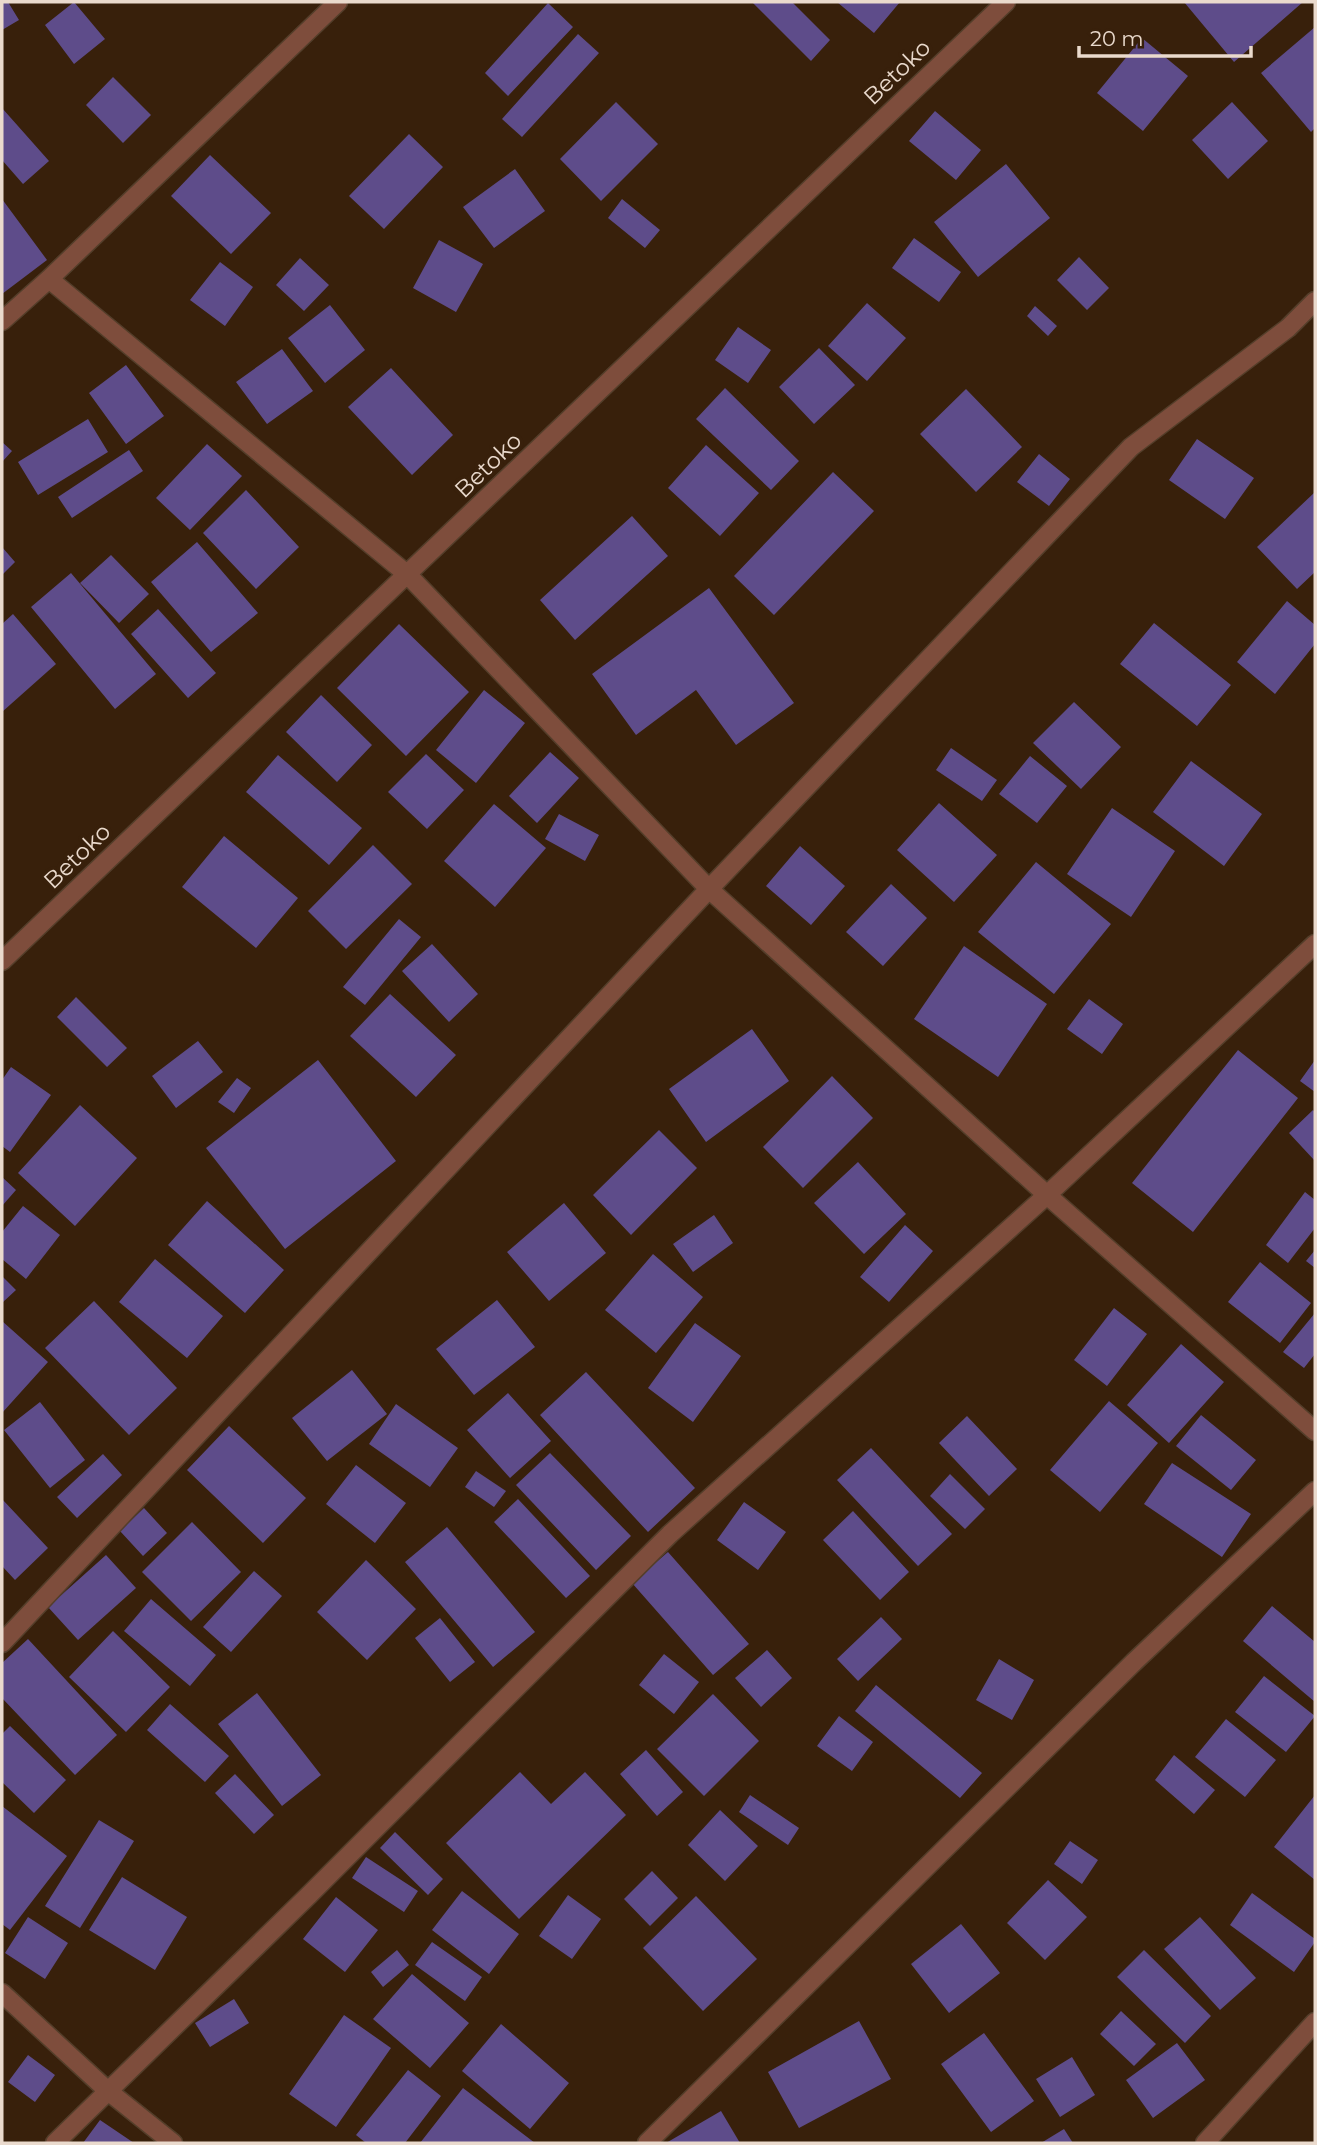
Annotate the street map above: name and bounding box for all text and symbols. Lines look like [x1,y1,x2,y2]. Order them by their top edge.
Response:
scale bar [1079,14,1250,58]
text: 20 m [1090,26,1144,51]
street label: Betoko [858,33,936,111]
street label: Betoko [449,426,527,504]
street label: Betoko [38,817,116,895]

